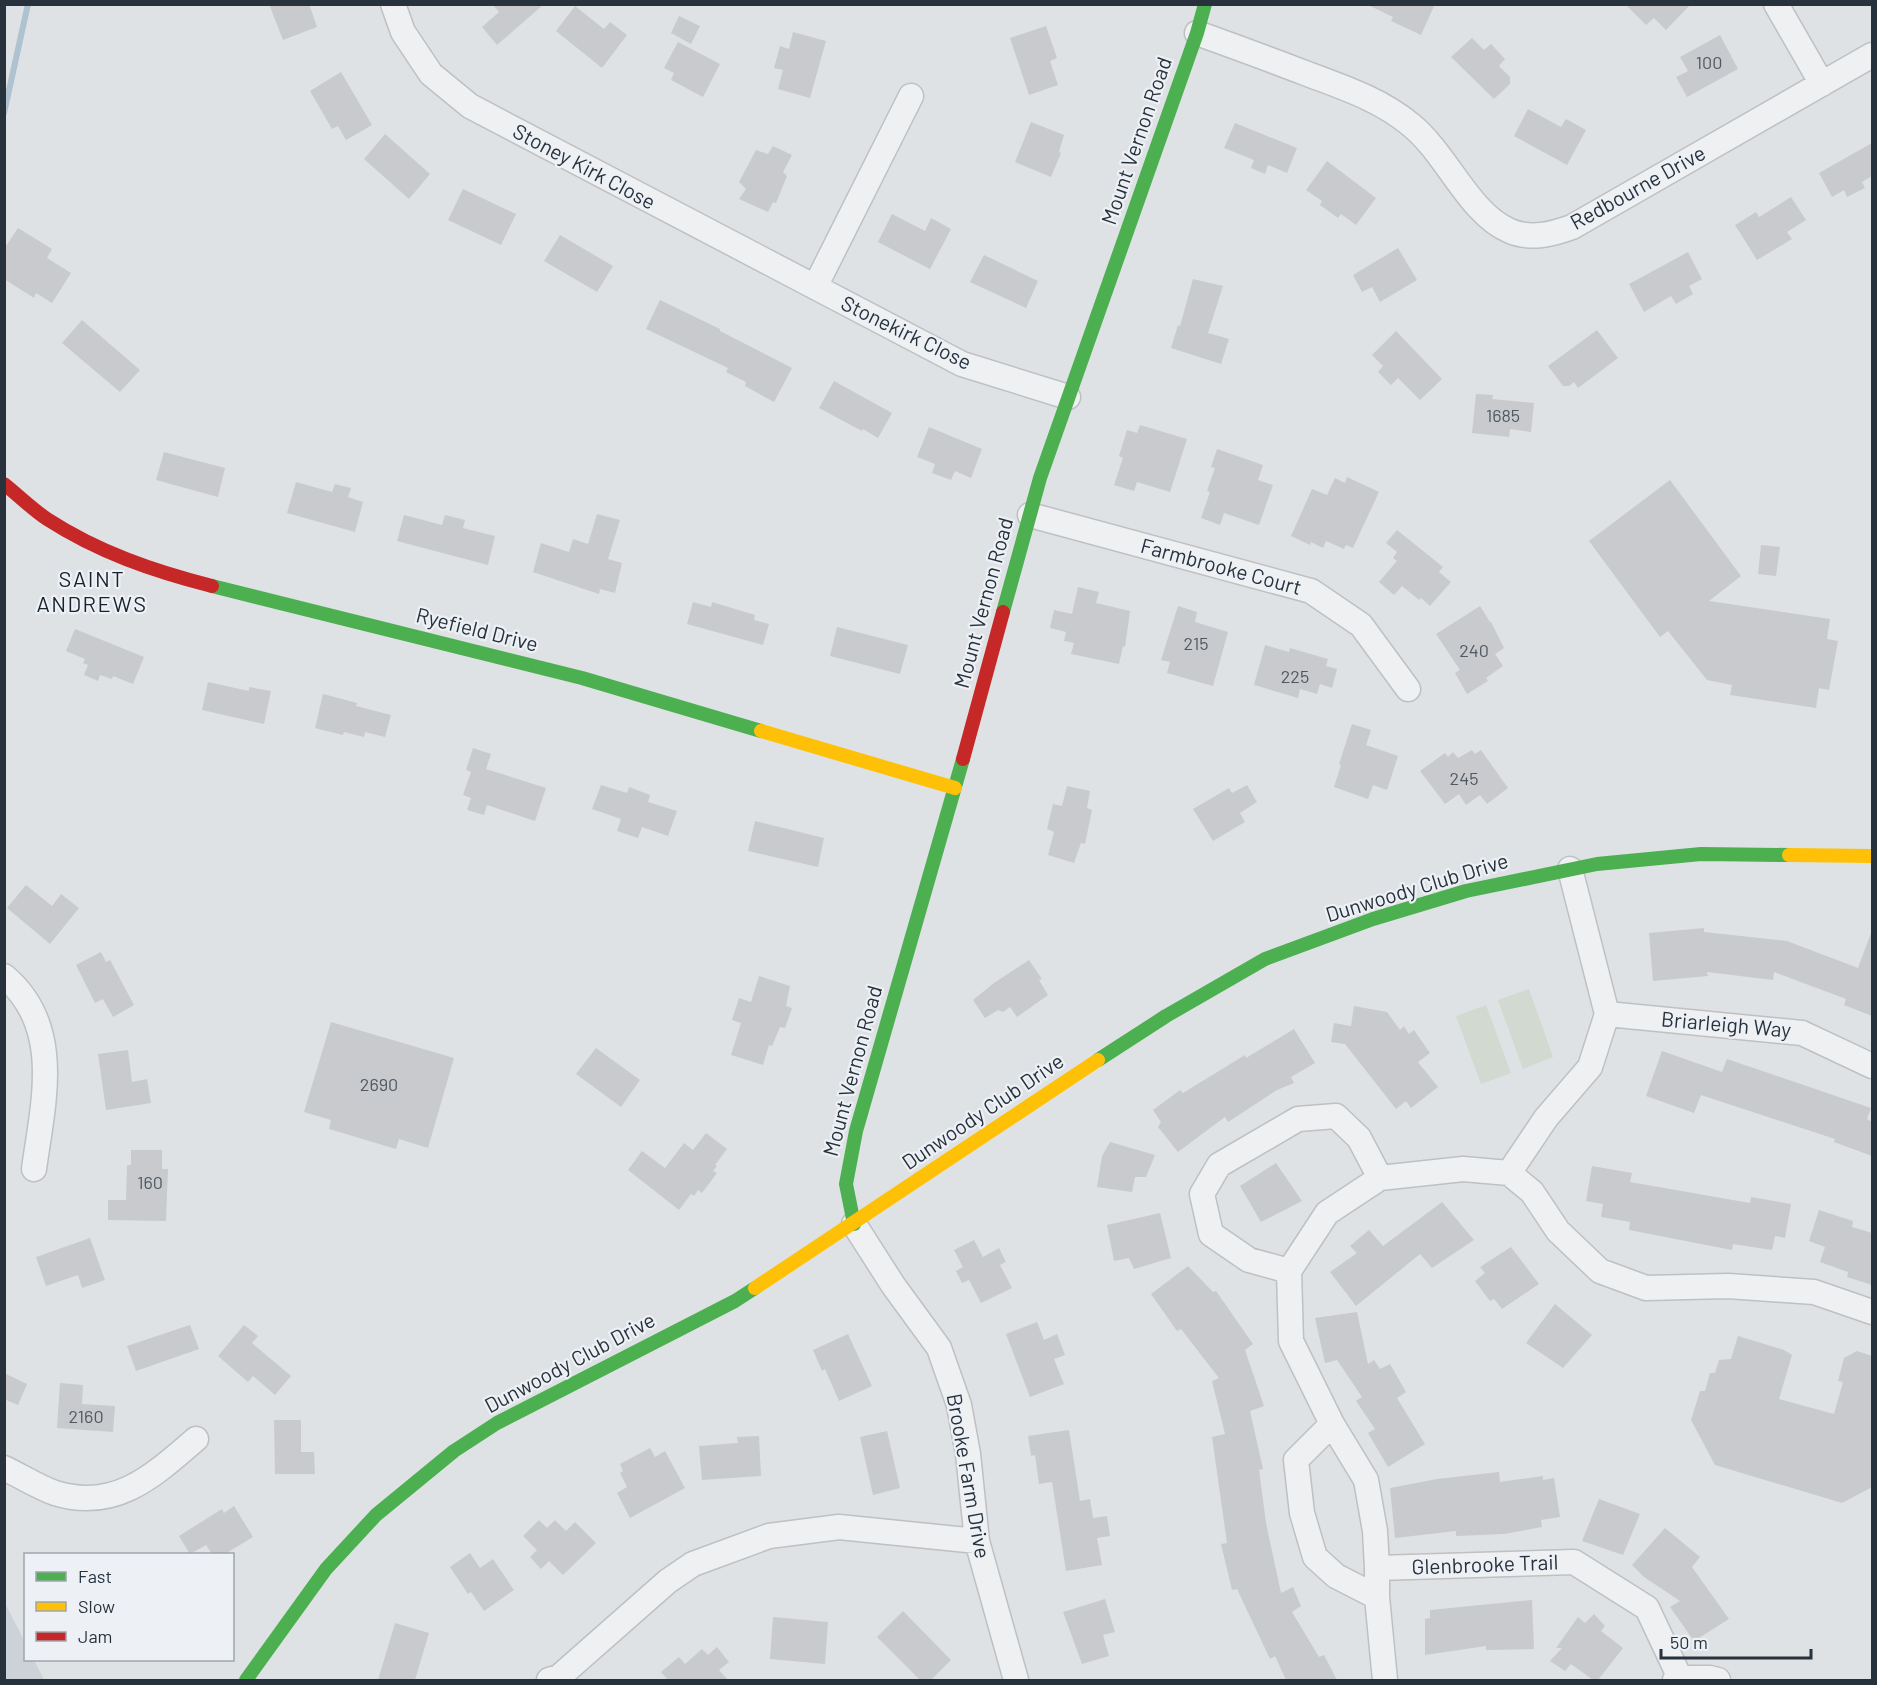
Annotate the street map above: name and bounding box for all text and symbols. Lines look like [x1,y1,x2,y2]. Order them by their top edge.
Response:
house number: 100 [1696,51,1722,73]
street label: Mount Vernon Road [1095,53,1176,228]
street label: Stoney Kirk Close [509,118,660,214]
street label: Redbourne Drive [1565,139,1709,234]
street label: Stonekirk Close [837,289,976,374]
house number: 1685 [1486,404,1520,426]
street label: Mount Vernon Road [948,515,1017,691]
street label: Farmbrooke Court [1138,532,1305,599]
district label: SAINT ANDREWS [36,565,148,616]
street label: Ryefield Drive [414,601,541,656]
house number: 215 [1184,632,1208,654]
house number: 240 [1459,639,1489,661]
house number: 225 [1281,665,1309,687]
house number: 245 [1450,767,1478,789]
street label: Dunwoody Club Drive [1322,847,1511,926]
street label: Mount Vernon Road [817,983,886,1159]
street label: Briarleigh Way [1660,1005,1792,1042]
street label: Dunwoody Club Drive [897,1047,1068,1174]
house number: 2690 [360,1073,398,1095]
house number: 160 [137,1171,163,1193]
street label: Dunwoody Club Drive [480,1306,659,1417]
street label: Brooke Farm Drive [943,1391,996,1560]
house number: 2160 [68,1405,104,1427]
street label: Glenbrooke Trail [1411,1548,1559,1579]
legend [24,1553,234,1661]
text: Fast [78,1565,112,1587]
text: Slow [78,1595,115,1617]
scale bar [1661,1622,1811,1660]
text: Jam [78,1625,112,1647]
text: 50 m [1670,1631,1708,1653]

